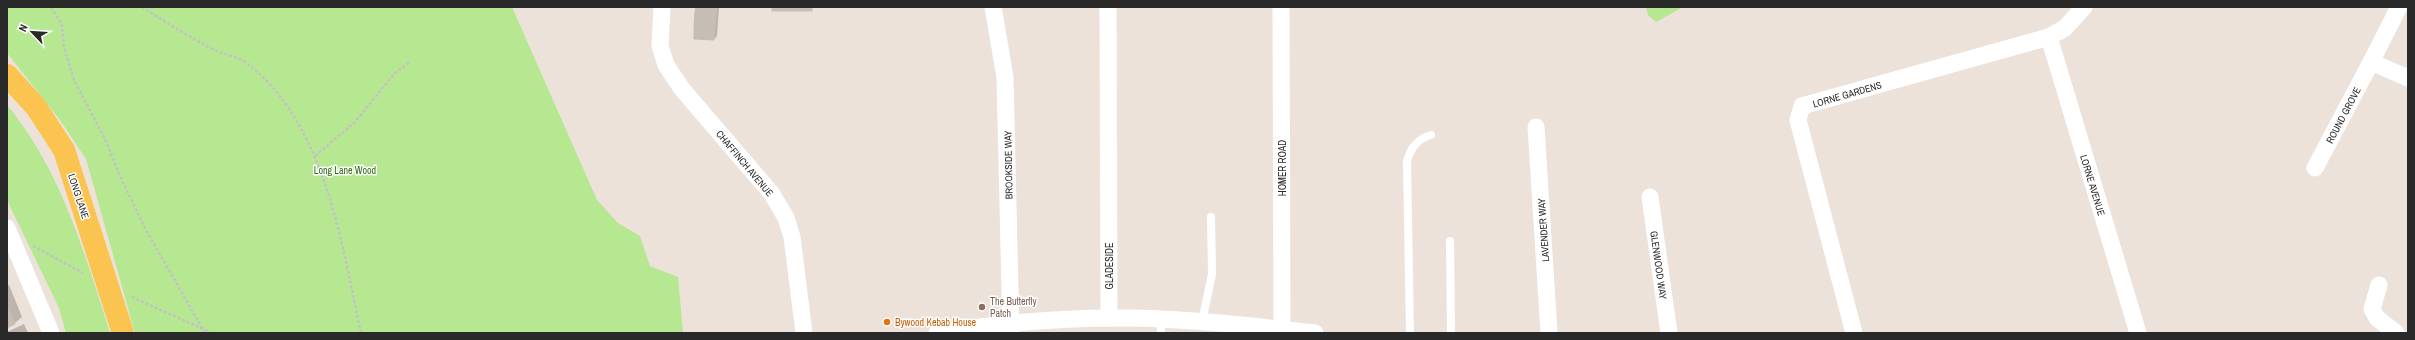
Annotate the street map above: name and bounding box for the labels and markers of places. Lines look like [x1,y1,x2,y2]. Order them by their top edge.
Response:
place label: The Butterfly Patch [990,295,1037,320]
marker: The Butterfly Patch [977,302,987,312]
place label: Bywood Kebab House [895,316,977,329]
marker: Bywood Kebab House [882,317,892,327]

